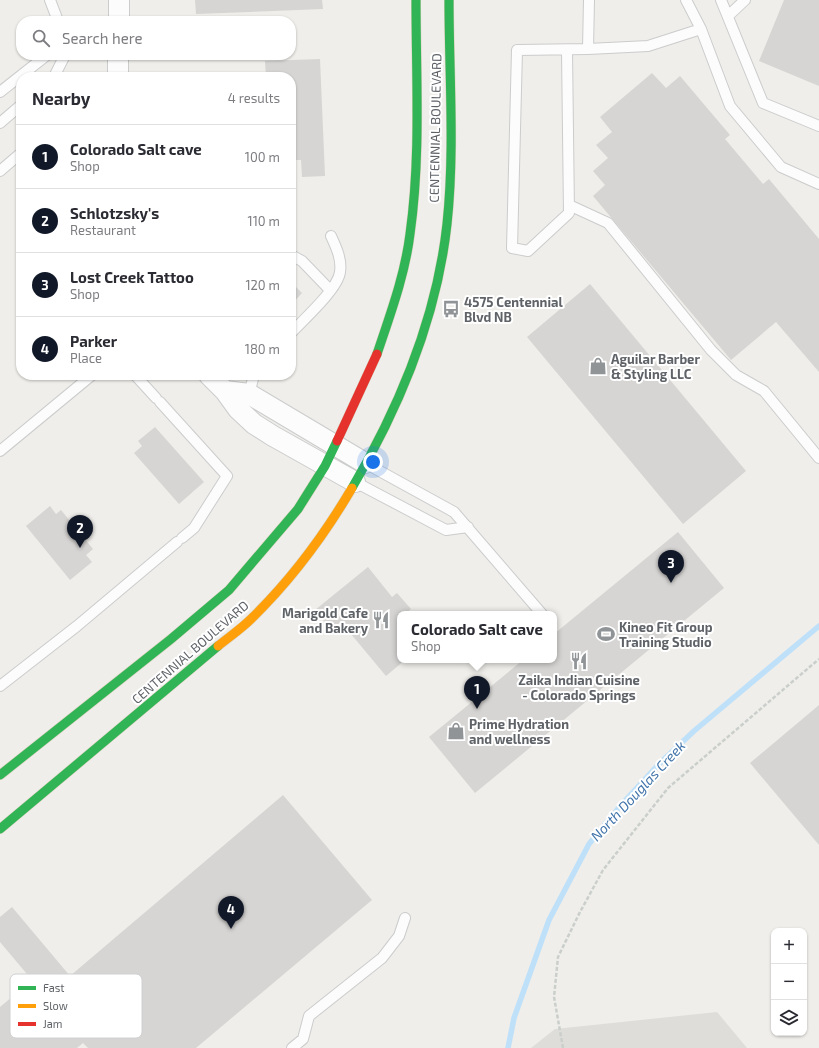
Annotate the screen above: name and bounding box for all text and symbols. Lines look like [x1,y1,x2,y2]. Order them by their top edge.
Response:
search box [16,16,296,60]
icon: search [30,27,52,49]
text: Search here [62,29,143,47]
street label: CENTENNIAL BOULEVARD [426,53,444,203]
text: Nearby [32,88,90,108]
text: 4 results [228,90,280,106]
text: Colorado Salt cave [70,140,202,158]
text: 1 [42,149,48,165]
text: 100 m [245,149,280,165]
text: Shop [70,158,100,174]
text: Schlotzsky's [70,204,159,222]
text: 2 [41,213,49,229]
text: 110 m [248,213,280,229]
text: Restaurant [70,222,136,238]
text: Lost Creek Tattoo [70,268,194,286]
text: 3 [41,277,49,293]
text: 120 m [245,277,280,293]
text: Shop [70,286,100,302]
place label: 4575 Centennial Blvd NB [464,294,563,325]
bus stop icon: 4575 Centennial Blvd NB [441,299,461,319]
text: Parker [70,332,117,350]
text: 4 [41,341,49,357]
text: 180 m [245,341,280,357]
text: Place [70,350,102,366]
place label: Aguilar Barber & Styling LLC [611,351,700,382]
shop icon: Aguilar Barber & Styling LLC [588,356,608,376]
your location [363,452,383,472]
pin: 2 [67,515,93,548]
pin: 3 [658,550,684,583]
street label: CENTENNIAL BOULEVARD [128,597,252,707]
place label: Marigold Cafe and Bakery [282,605,369,636]
restaurant icon: Marigold Cafe and Bakery [371,610,391,630]
popup [397,611,557,663]
place label: Kineo Fit Group Training Studio [619,619,713,650]
text: Colorado Salt cave [411,620,543,638]
sports icon: Kineo Fit Group Training Studio [596,624,616,644]
text: Shop [411,638,441,654]
restaurant icon: Zaika Indian Cuisine - Colorado Springs [569,651,589,671]
place label: Zaika Indian Cuisine - Colorado Springs [518,672,640,703]
pin: 1 [464,676,490,709]
place label: Prime Hydration and wellness [469,716,569,747]
shop icon: Prime Hydration and wellness [446,721,466,741]
water label: North Douglas Creek [587,737,689,844]
pin: 4 [218,896,244,929]
map controls [771,928,807,1036]
button: + [771,928,807,964]
button: − [771,964,807,1000]
legend [10,974,142,1038]
text: Fast [43,981,65,994]
text: Slow [43,999,68,1012]
button: layers [771,1000,807,1036]
text: Jam [43,1017,62,1030]

